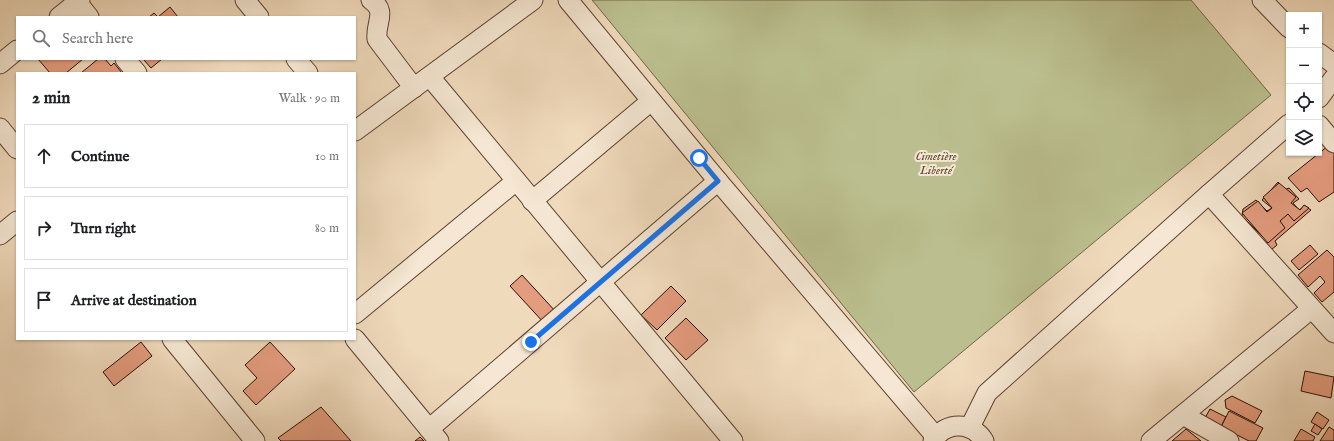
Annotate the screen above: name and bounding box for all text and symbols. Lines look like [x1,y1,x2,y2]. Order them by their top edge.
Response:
map controls [1286,12,1322,156]
button: + [1286,12,1322,48]
search box [16,16,356,60]
icon: search [30,27,52,49]
text: Search here [62,29,133,48]
button: − [1286,48,1322,84]
button: locate [1286,84,1322,120]
text: 2 min [32,88,70,109]
text: Walk · 90 m [279,90,340,107]
button: layers [1286,120,1322,156]
icon: ahead [33,145,55,167]
text: Continue [71,147,129,166]
text: 10 m [315,148,339,165]
route start [690,149,708,167]
park label: Cimetière Liberté [916,149,956,178]
icon: right [33,217,55,239]
text: Turn right [71,219,136,238]
text: 80 m [315,220,339,237]
icon: arrive [33,289,55,311]
text: Arrive at destination [71,291,197,310]
route end [522,333,540,351]

